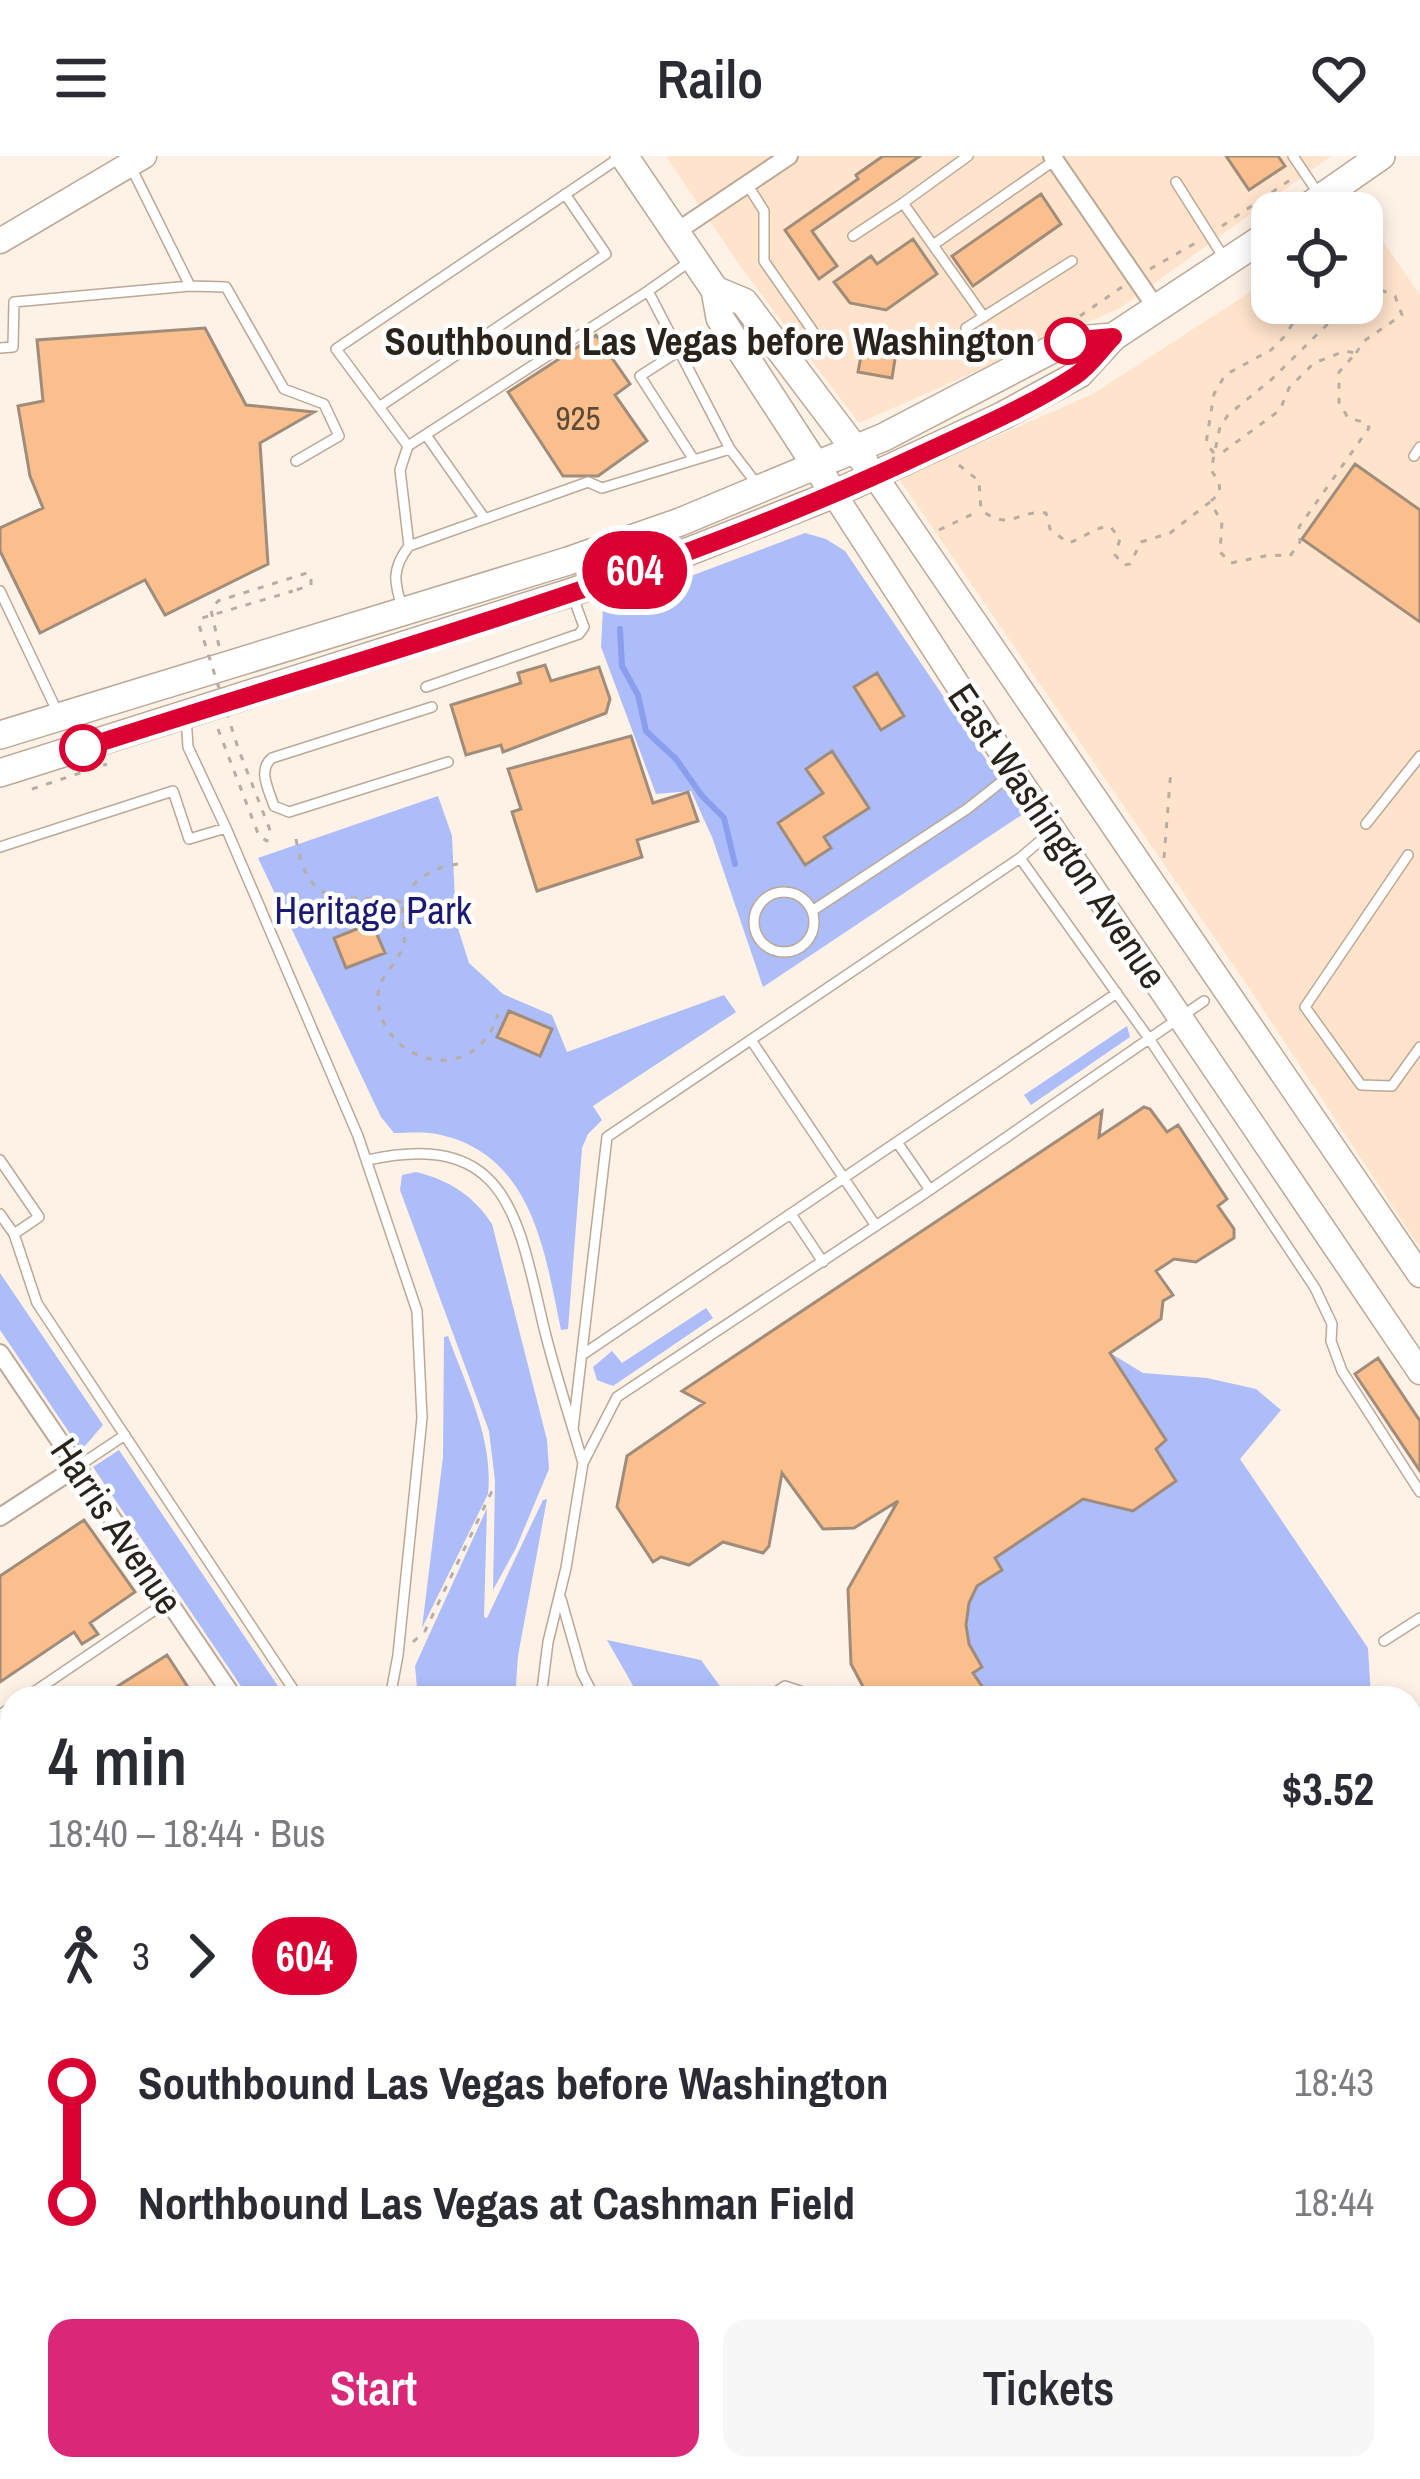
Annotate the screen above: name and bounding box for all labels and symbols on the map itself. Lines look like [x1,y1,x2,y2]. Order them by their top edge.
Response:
place label: Southbound Las Vegas before Washington [385,315,1035,367]
marker: Southbound Las Vegas before Washington [1046,319,1090,363]
house number: 925 [555,396,601,440]
line badge: 604 [566,531,704,609]
street label: East Washington Avenue [937,673,1179,999]
unlabelled marker [61,726,105,770]
park label: Heritage Park [274,884,473,936]
street label: Harris Avenue [39,1428,195,1624]

